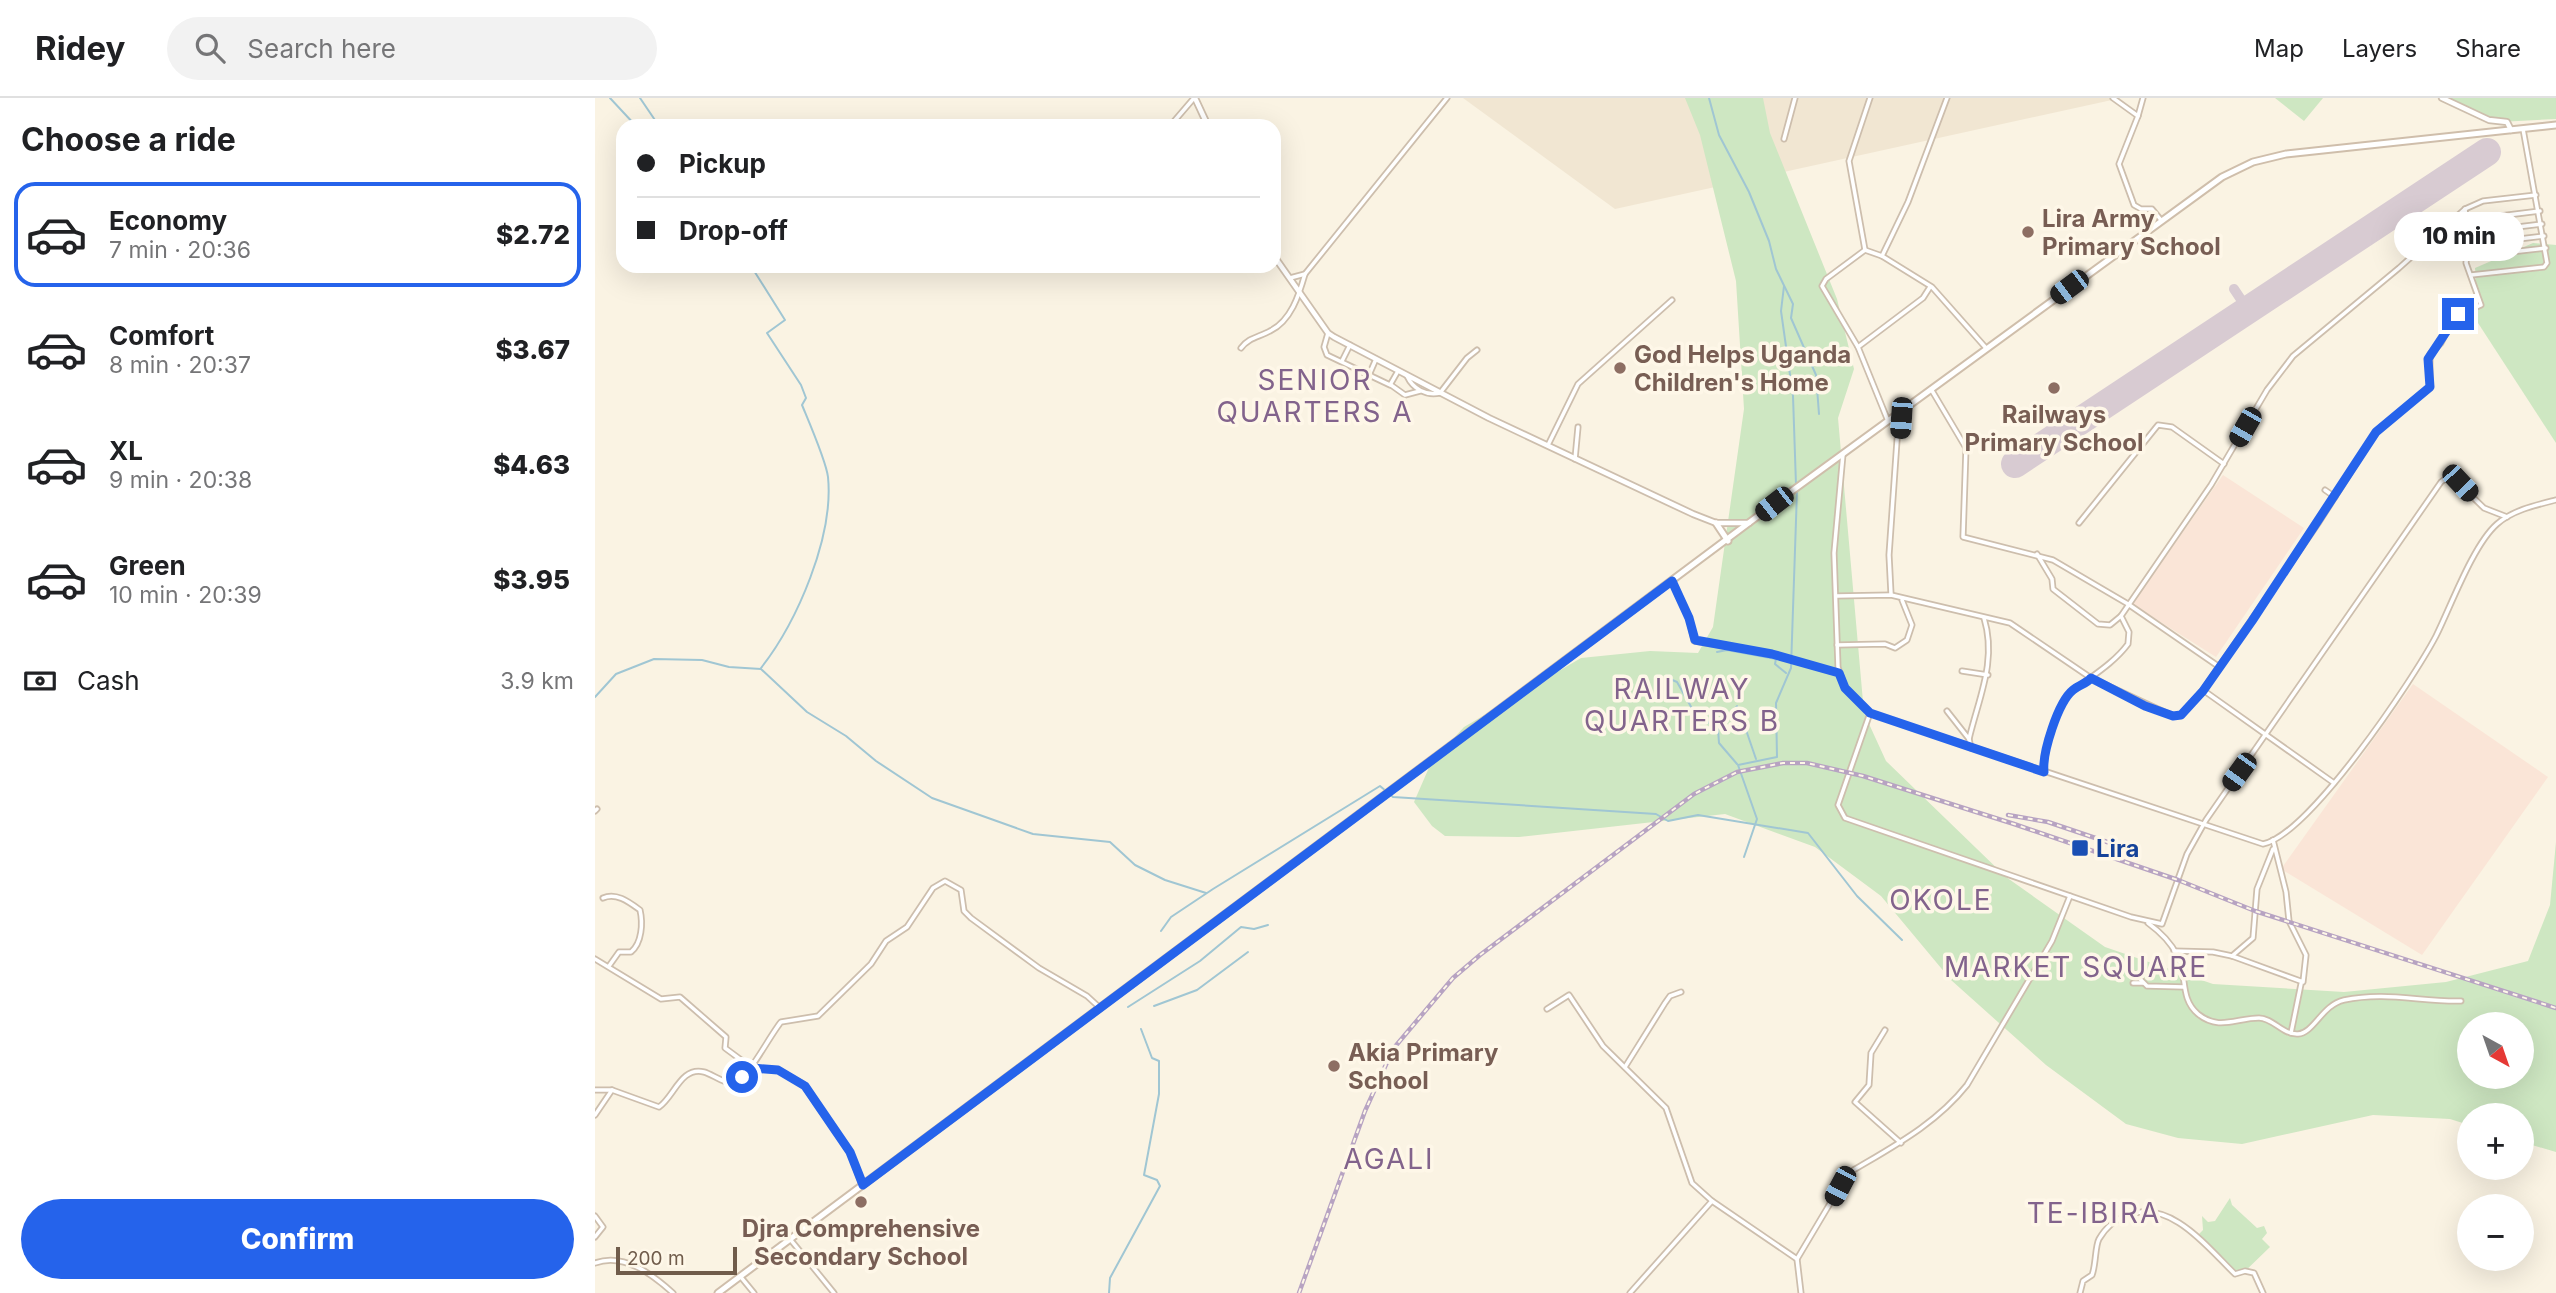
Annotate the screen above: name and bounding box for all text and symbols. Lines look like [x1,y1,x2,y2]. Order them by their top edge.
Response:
search box [167,17,657,80]
text: Ridey [35,28,125,68]
icon: search [191,29,229,67]
text: Search here [247,33,396,64]
text: Map [2254,34,2304,63]
text: Layers [2342,34,2417,63]
text: Share [2455,34,2521,63]
text: Choose a ride [21,120,236,159]
text: Pickup [679,148,766,179]
icon: car [25,203,88,266]
place label: Lira Army Primary School [2042,204,2221,261]
text: Economy [109,205,227,236]
callout: 10 min [2393,212,2523,262]
text: Drop-off [679,215,788,246]
text: $2.72 [496,219,570,250]
text: 10 min [2422,222,2496,250]
marker: Lira Army Primary School [2020,224,2036,240]
text: 7 min · 20:36 [109,236,251,264]
car [2046,266,2093,308]
route end [2442,298,2474,330]
icon: car [25,318,88,381]
text: Comfort [109,320,214,351]
text: $3.67 [495,334,570,365]
place label: God Helps Uganda Children's Home [1634,340,1851,397]
text: 8 min · 20:37 [109,351,251,379]
marker: God Helps Uganda Children's Home [1612,360,1628,376]
district label: SENIOR QUARTERS A [1216,363,1414,429]
marker: Railways Primary School [2046,380,2062,396]
car [1890,396,1913,440]
place label: Railways Primary School [1965,400,2143,457]
car [2226,404,2265,450]
icon: car [25,433,88,496]
text: XL [109,435,143,466]
text: $4.63 [493,449,570,480]
car [2438,460,2483,506]
text: 9 min · 20:38 [109,466,252,494]
car [1751,483,1798,525]
icon: car [25,548,88,611]
text: Green [109,550,186,581]
text: $3.95 [493,564,570,595]
text: 10 min · 20:39 [109,581,262,609]
icon: cash [21,662,59,700]
text: Cash [77,665,140,696]
text: 3.9 km [500,667,574,695]
district label: RAILWAY QUARTERS B [1584,672,1780,738]
car [2219,749,2260,795]
place label: Lira [2096,834,2139,863]
marker: Lira [2070,838,2090,858]
district label: OKOLE [1889,883,1993,917]
district label: MARKET SQUARE [1944,950,2208,984]
north arrow [2457,1012,2534,1088]
map controls [2457,1012,2534,1271]
place label: Akia Primary School [1348,1038,1499,1095]
marker: Akia Primary School [1326,1058,1342,1074]
route start [726,1061,758,1093]
button: + [2457,1103,2534,1180]
district label: AGALI [1343,1142,1435,1176]
car [1821,1163,1860,1209]
marker: Djra Comprehensive Secondary School [853,1194,869,1210]
button: − [2457,1194,2534,1271]
district label: TE-IBIRA [2027,1196,2161,1230]
button: Confirm [21,1199,574,1279]
place label: Djra Comprehensive Secondary School [742,1214,980,1271]
scale bar [616,1244,737,1276]
text: 200 m [627,1247,685,1270]

